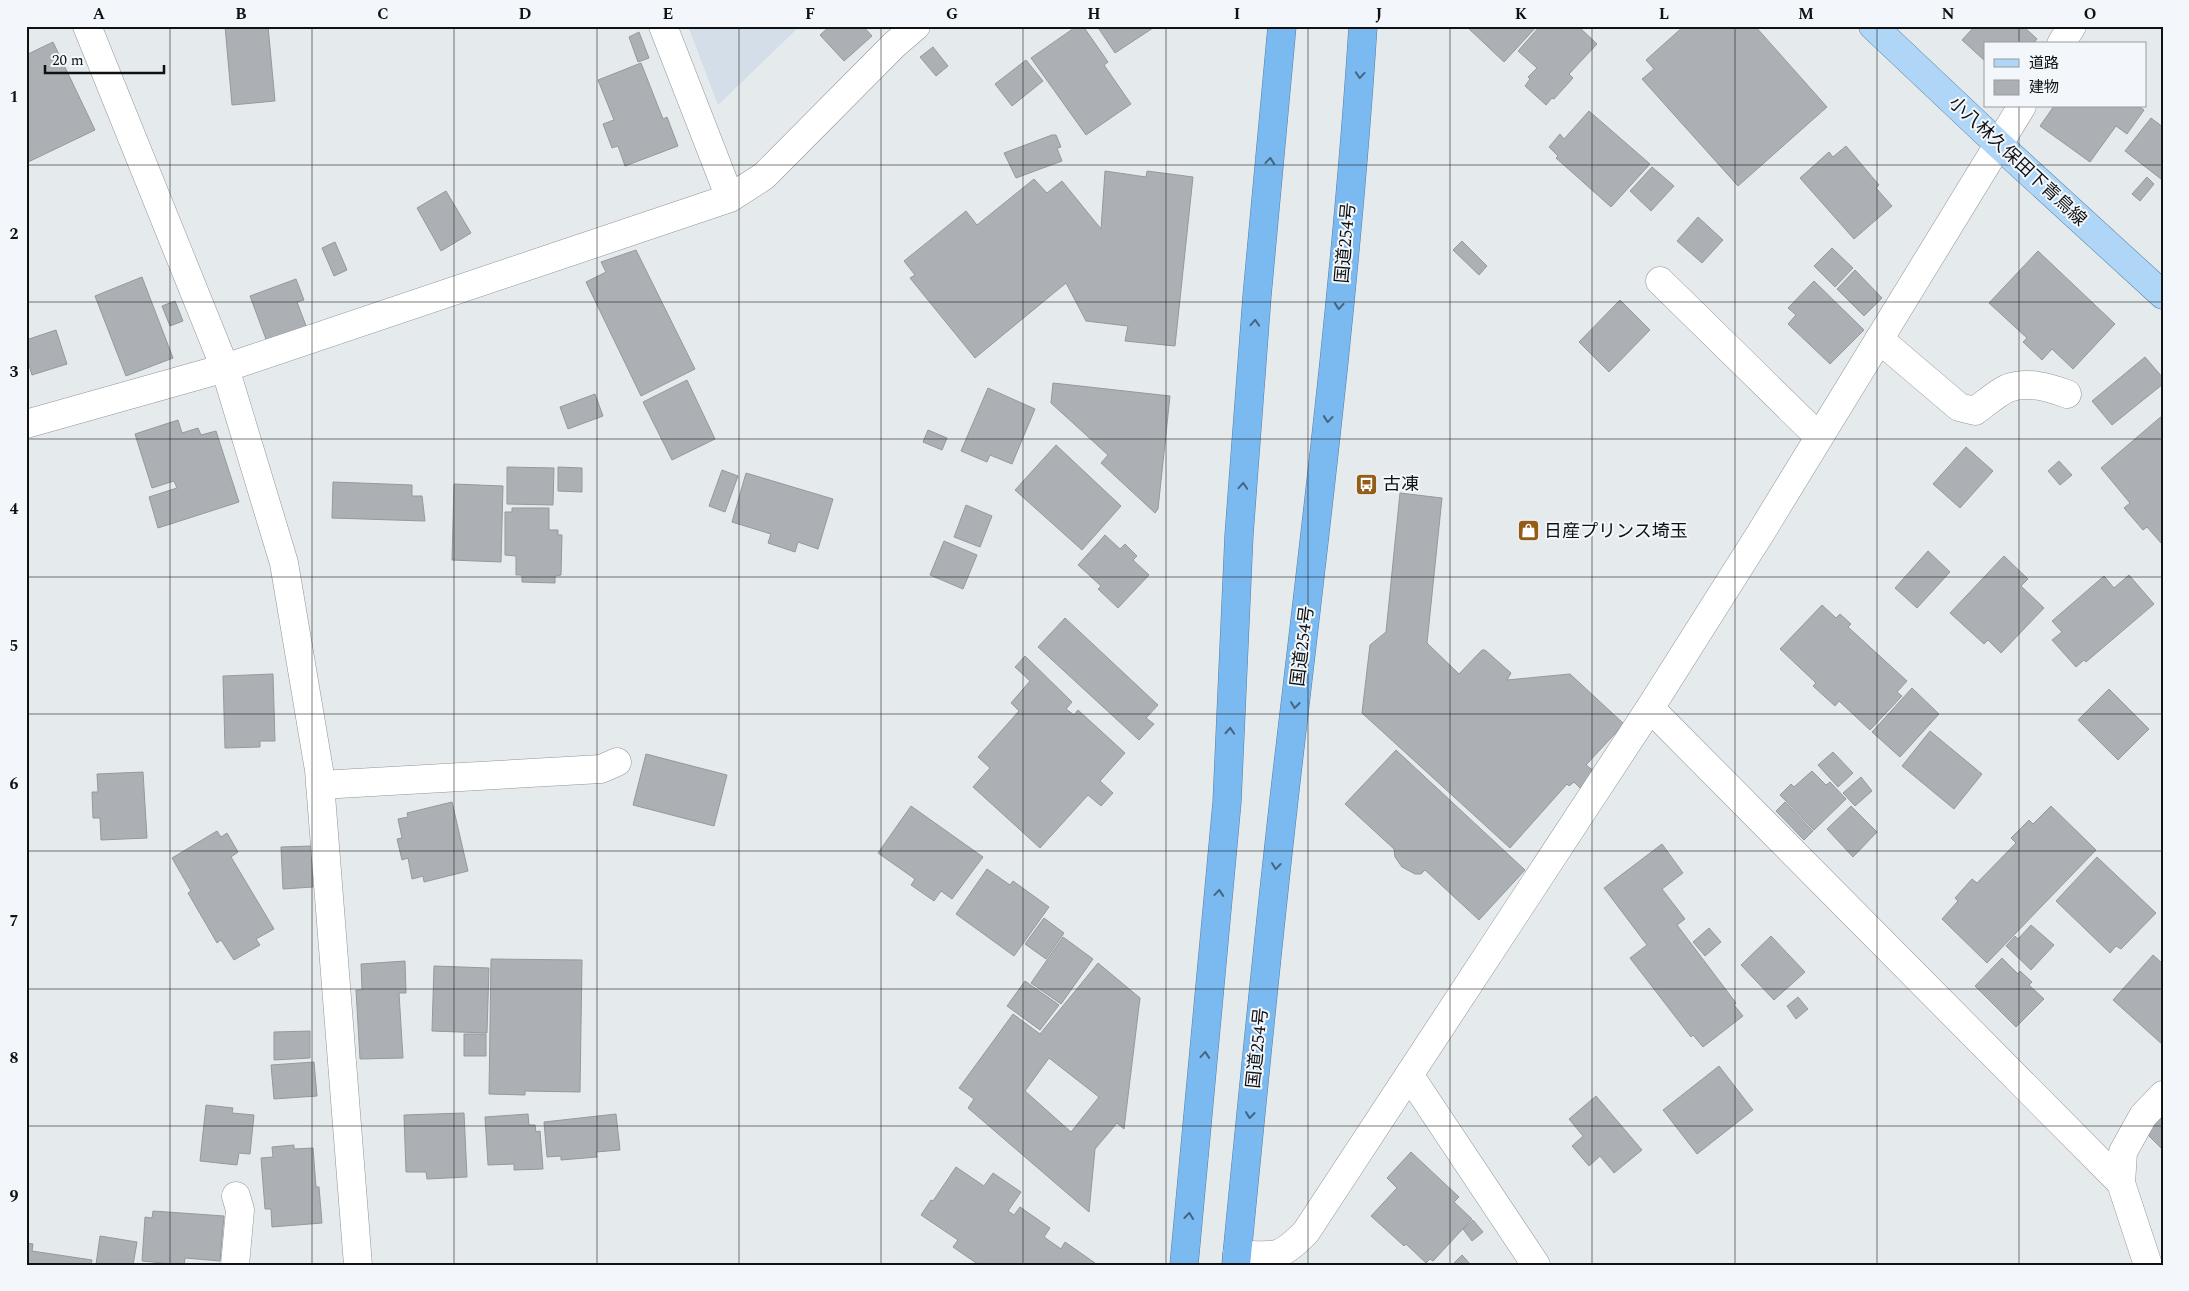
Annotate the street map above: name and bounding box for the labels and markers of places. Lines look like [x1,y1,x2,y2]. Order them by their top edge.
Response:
place label: 古凍 [1383,471,1419,498]
bus stop icon: 古凍 [1355,472,1379,496]
place label: 日産プリンス埼玉 [1544,518,1688,545]
shop icon: 日産プリンス埼玉 [1516,519,1540,543]

